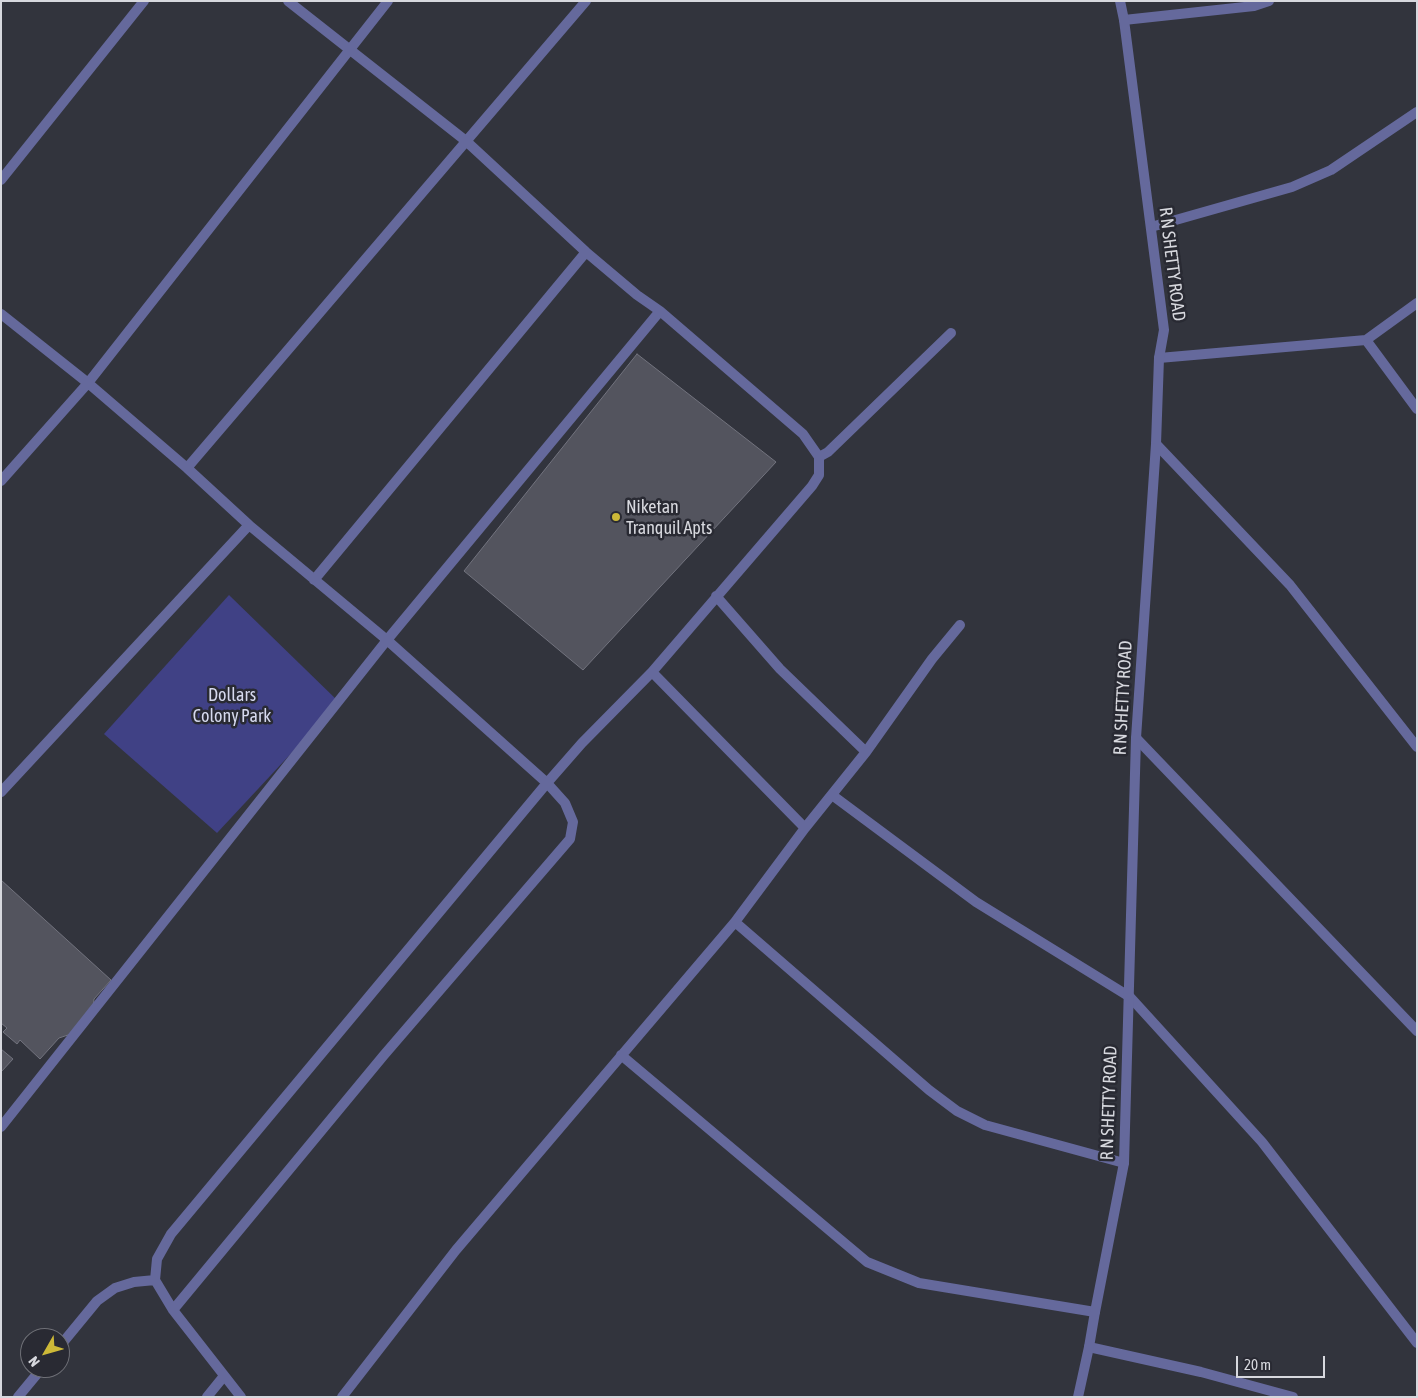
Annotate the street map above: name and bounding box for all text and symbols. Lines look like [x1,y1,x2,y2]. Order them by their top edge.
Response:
street label: R N SHETTY ROAD [1154,206,1190,322]
place label: Niketan Tranquil Apts [626,496,712,538]
marker: Niketan Tranquil Apts [610,511,622,523]
street label: R N SHETTY ROAD [1109,640,1137,756]
park label: Dollars Colony Park [193,684,271,726]
street label: R N SHETTY ROAD [1096,1045,1122,1161]
north arrow [20,1328,70,1378]
scale bar [1238,1346,1327,1378]
text: N [25,1353,43,1370]
text: 20 m [1244,1356,1271,1373]

